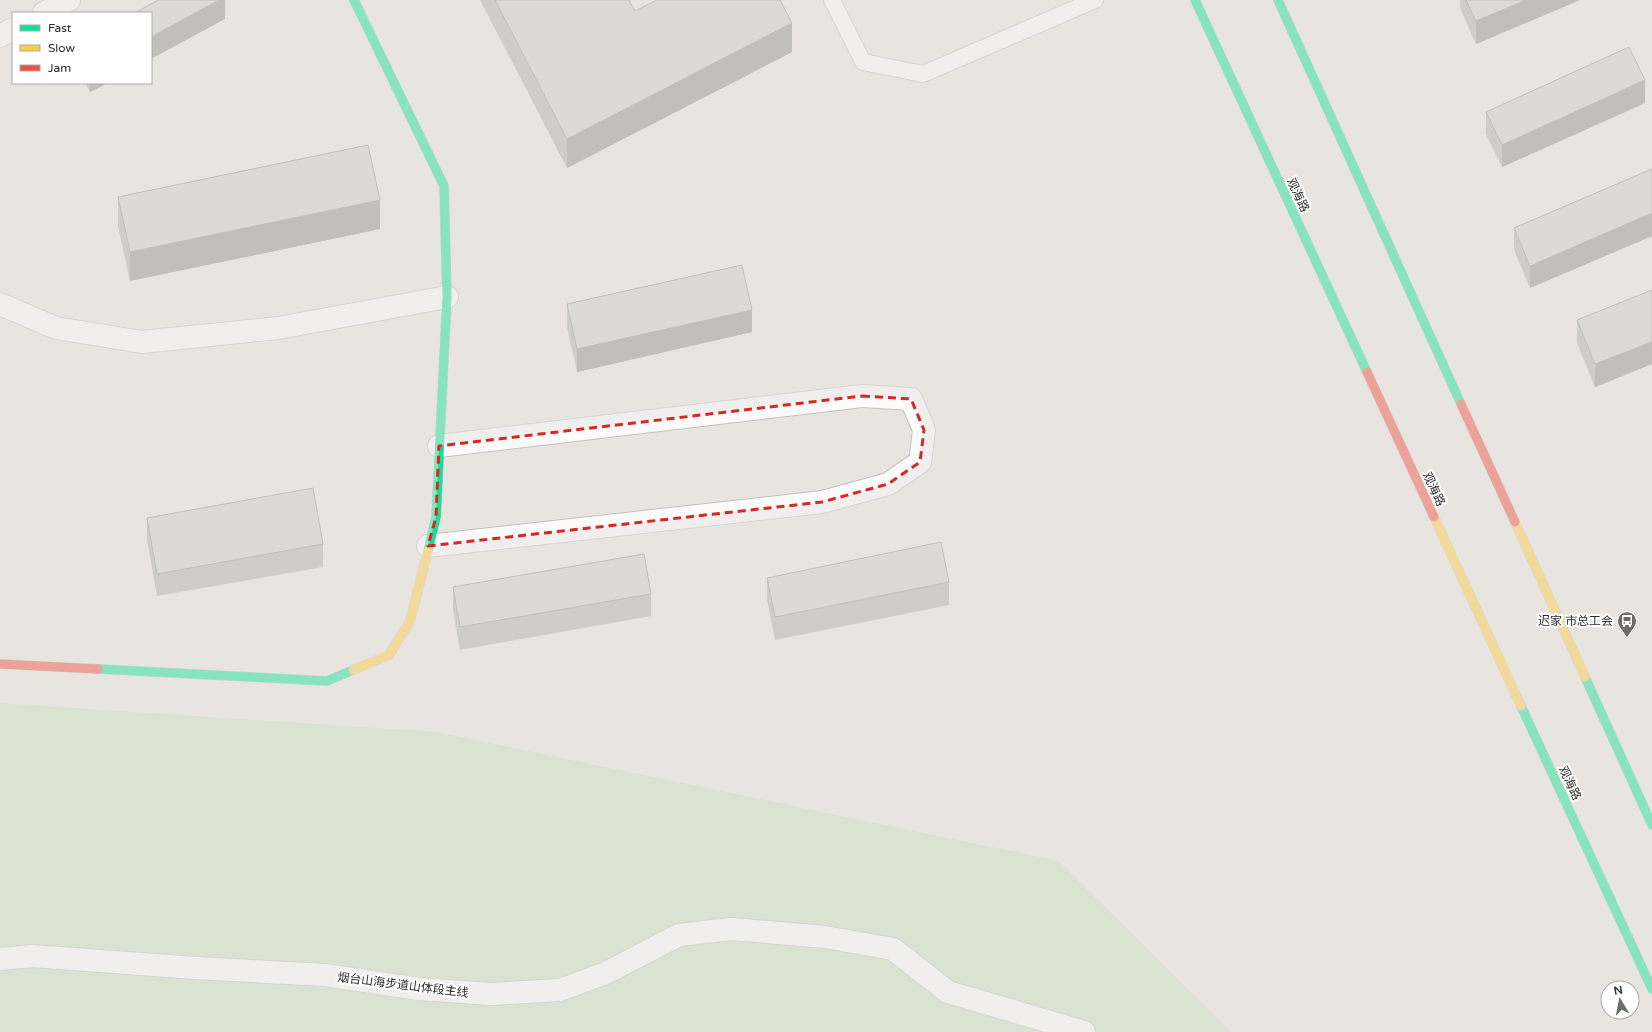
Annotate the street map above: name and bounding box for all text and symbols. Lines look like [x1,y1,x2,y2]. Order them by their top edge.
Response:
legend [12,12,152,84]
text: Fast [48,21,72,35]
text: Slow [48,41,75,55]
text: Jam [48,61,71,75]
street label: 观海路 [1284,176,1312,214]
street label: 观海路 [1420,470,1448,508]
bus stop icon: 迟家 市总工会 [1616,610,1638,638]
place label: 迟家 市总工会 [1538,614,1613,628]
street label: 观海路 [1556,764,1584,802]
street label: 烟台山海步道山体段主线 [337,970,469,1000]
north arrow [1600,980,1640,1020]
text: N [1613,983,1624,998]

